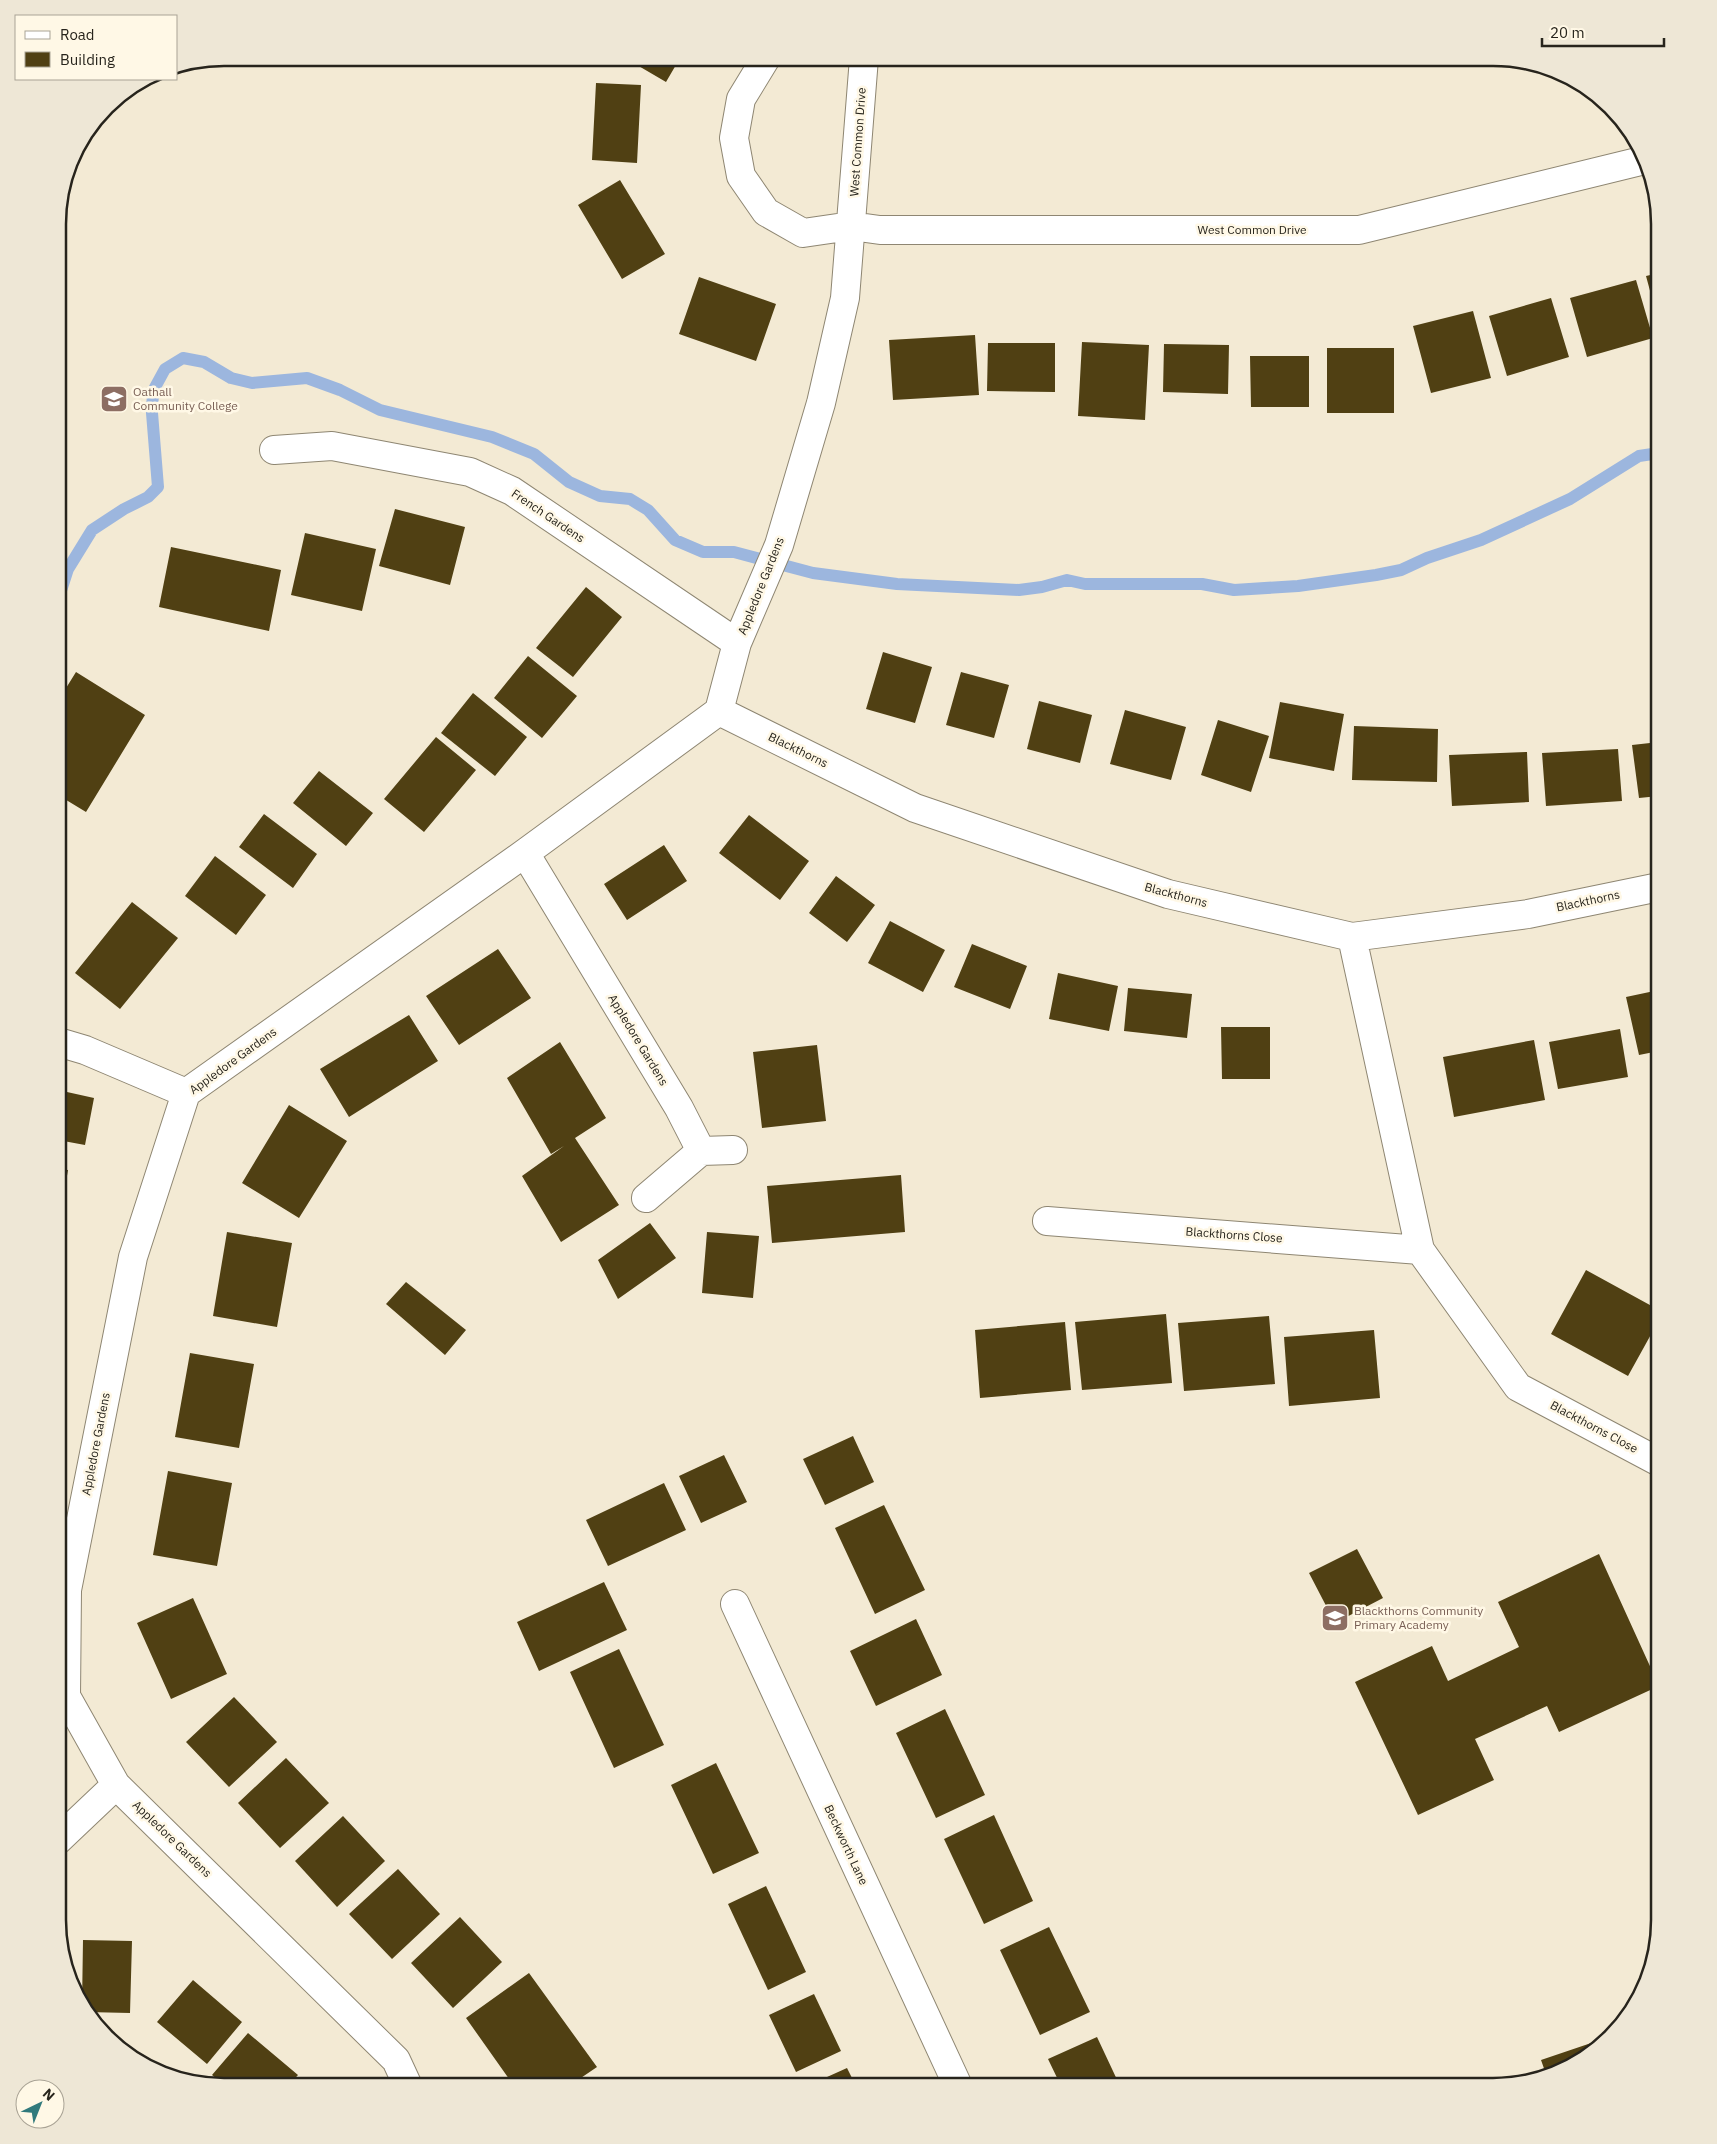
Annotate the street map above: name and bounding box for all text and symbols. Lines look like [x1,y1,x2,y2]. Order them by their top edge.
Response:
legend [15,15,178,80]
scale bar [1542,15,1664,47]
text: 20 m [1550,23,1585,42]
text: Road [60,25,95,44]
text: Building [60,50,115,69]
street label: West Common Drive [846,87,869,197]
street label: West Common Drive [1197,222,1307,237]
school or university icon: Oathall Community College [99,384,129,414]
place label: Oathall Community College [133,384,238,413]
street label: French Gardens [509,486,588,546]
street label: Appledore Gardens [734,535,787,637]
street label: Blackthorns [766,729,831,771]
street label: Blackthorns [1143,879,1209,910]
street label: Blackthorns [1555,886,1621,915]
street label: Appledore Gardens [605,991,672,1088]
street label: Appledore Gardens [186,1024,279,1097]
street label: Blackthorns Close [1185,1224,1283,1245]
street label: Appledore Gardens [78,1391,113,1496]
street label: Blackthorns Close [1548,1397,1641,1456]
school or university icon: Blackthorns Community Primary Academy [1320,1603,1350,1633]
place label: Blackthorns Community Primary Academy [1354,1603,1483,1632]
street label: Appledore Gardens [130,1797,215,1880]
street label: Beckworth Lane [821,1802,872,1888]
north arrow [15,2079,65,2129]
text: N [39,2084,59,2105]

